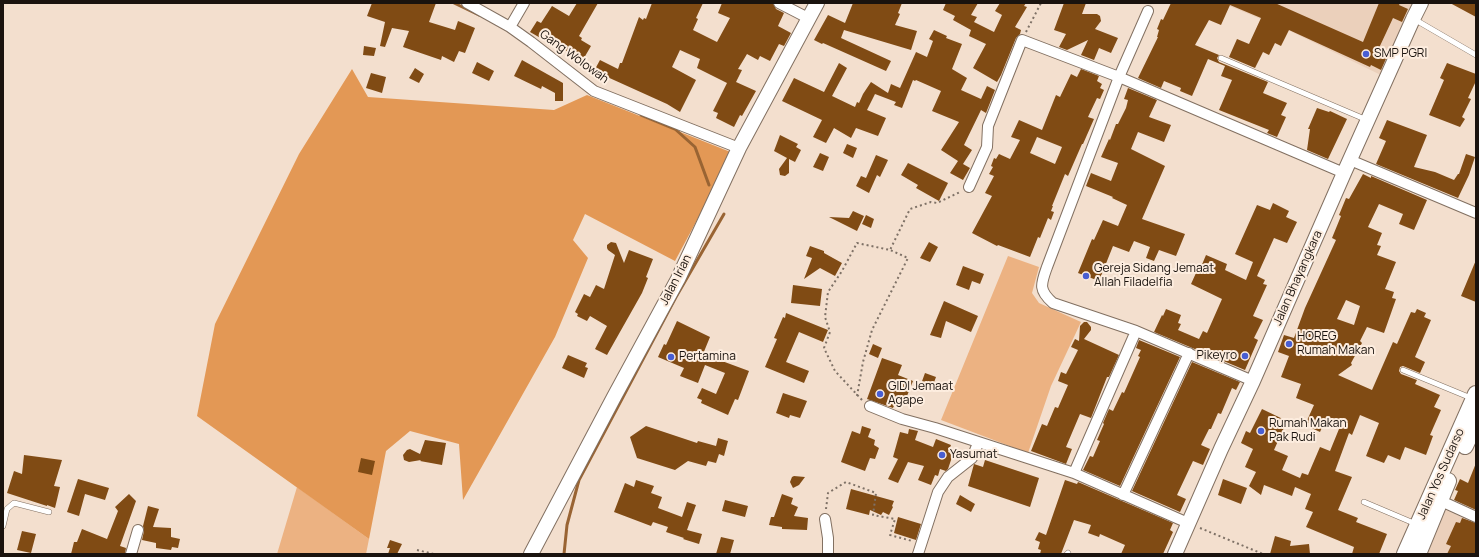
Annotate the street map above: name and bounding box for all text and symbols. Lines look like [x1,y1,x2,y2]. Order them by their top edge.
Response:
street label: Gang Wolowah [537,27,611,87]
place label: SMP PGRI [1374,47,1427,61]
marker: SMP PGRI [1361,49,1371,59]
street label: Jalan Bhayangkara [1271,228,1325,328]
street label: Jalan Irian [657,252,695,308]
place label: Gereja Sidang Jemaat Allah Filadelfia [1094,262,1214,290]
marker: Gereja Sidang Jemaat Allah Filadelfia [1081,271,1091,281]
place label: HOREG Rumah Makan [1297,330,1375,358]
marker: HOREG Rumah Makan [1284,339,1294,349]
place label: Pikeyro [1197,349,1237,363]
place label: Pertamina [679,350,736,364]
marker: Pikeyro [1240,351,1250,361]
marker: Pertamina [666,352,676,362]
place label: GIDI Jemaat Agape [888,380,953,408]
marker: GIDI Jemaat Agape [875,389,885,399]
place label: Rumah Makan Pak Rudi [1269,417,1347,445]
marker: Rumah Makan Pak Rudi [1256,426,1266,436]
street label: Jalan Yos Sudarso [1414,426,1468,522]
place label: Yasumat [950,448,997,462]
marker: Yasumat [937,450,947,460]

